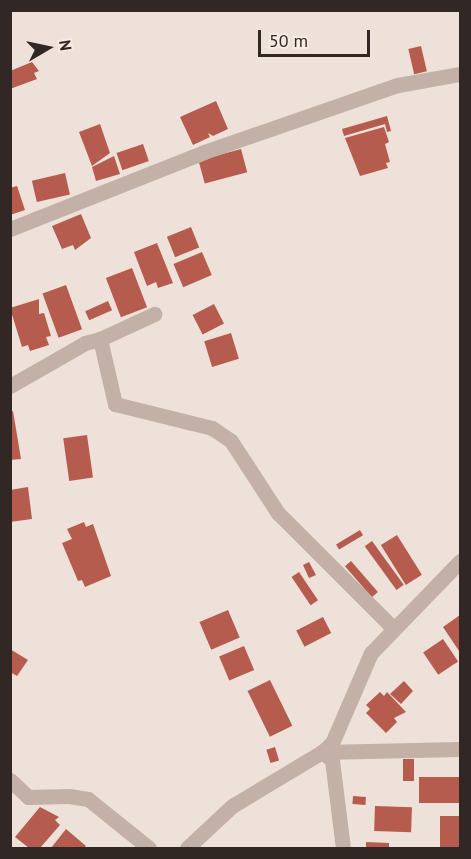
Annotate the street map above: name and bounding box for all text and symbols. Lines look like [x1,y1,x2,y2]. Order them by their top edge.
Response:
north arrow [18,18,78,78]
scale bar [261,18,374,56]
text: 50 m [269,29,308,52]
text: N [55,38,76,52]

